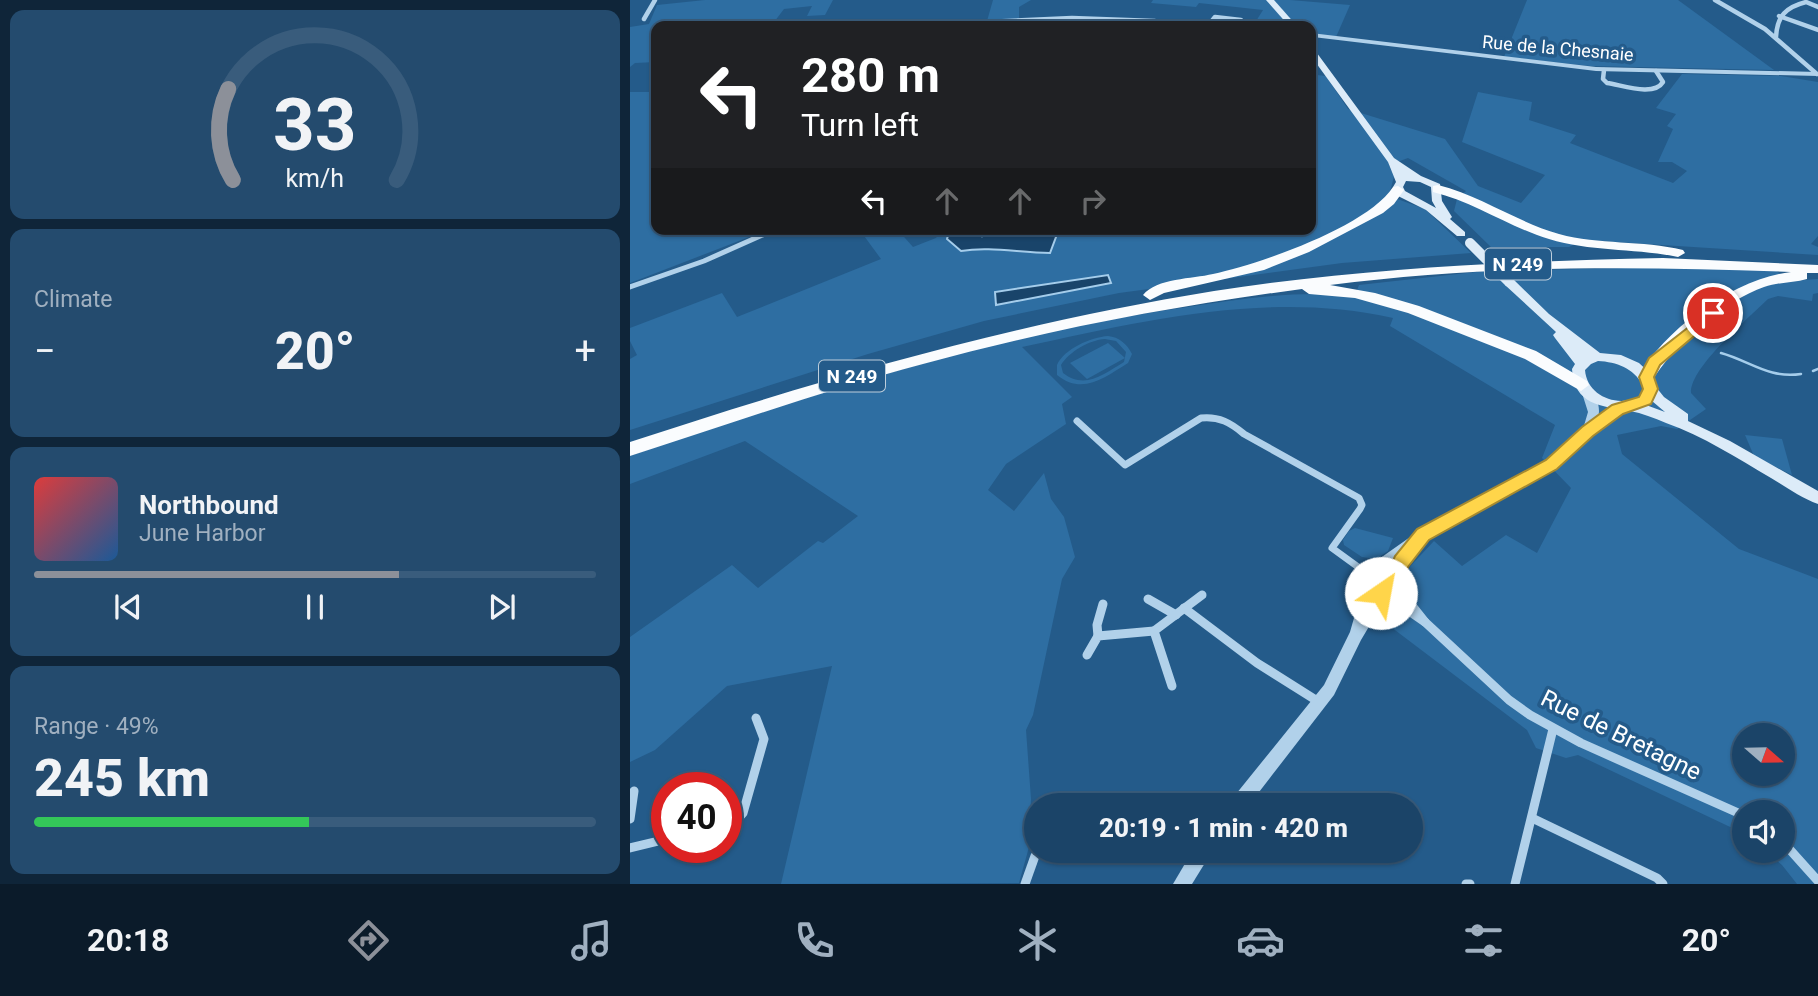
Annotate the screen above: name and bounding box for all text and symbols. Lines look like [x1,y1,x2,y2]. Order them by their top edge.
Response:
street label: Rue de la Chesnaie [1481,31,1635,65]
text: 280 m [801,47,940,104]
icon: left [686,49,777,140]
text: 33 [273,83,357,169]
text: Turn left [801,106,919,144]
text: km/h [286,164,344,193]
icon: left [855,182,893,220]
icon: ahead [928,182,966,220]
icon: ahead [1001,182,1039,220]
icon: right [1074,182,1112,220]
road number: N 249 [1485,248,1551,280]
pin [1683,283,1743,343]
text: Climate [34,286,113,313]
icon: arrive [1694,294,1732,332]
text: 20° [275,321,355,382]
text: − [34,329,56,373]
text: + [574,329,596,373]
road number: N 249 [819,360,885,392]
text: Northbound [139,490,279,520]
text: June Harbor [139,520,266,547]
position arrow [1344,556,1418,630]
icon: previous [109,588,147,626]
icon: pause [296,588,334,626]
icon: next [483,588,521,626]
street label: Rue de Bretagne [1536,684,1706,786]
text: Range · 49% [34,713,159,740]
north arrow [1732,723,1796,786]
map controls [1732,723,1795,863]
text: 245 km [34,748,210,809]
speed limit sign: 40 [651,772,742,863]
button: sound [1732,800,1795,863]
text: 20:19 · 1 min · 420 m [1099,813,1348,843]
icon: directions [344,916,393,965]
icon: music [567,916,616,965]
icon: phone [790,916,839,965]
icon: climate [1013,916,1062,965]
icon: car [1236,916,1285,965]
icon: filters [1459,916,1508,965]
text: 20:18 [87,921,169,959]
text: 20° [1682,921,1731,959]

